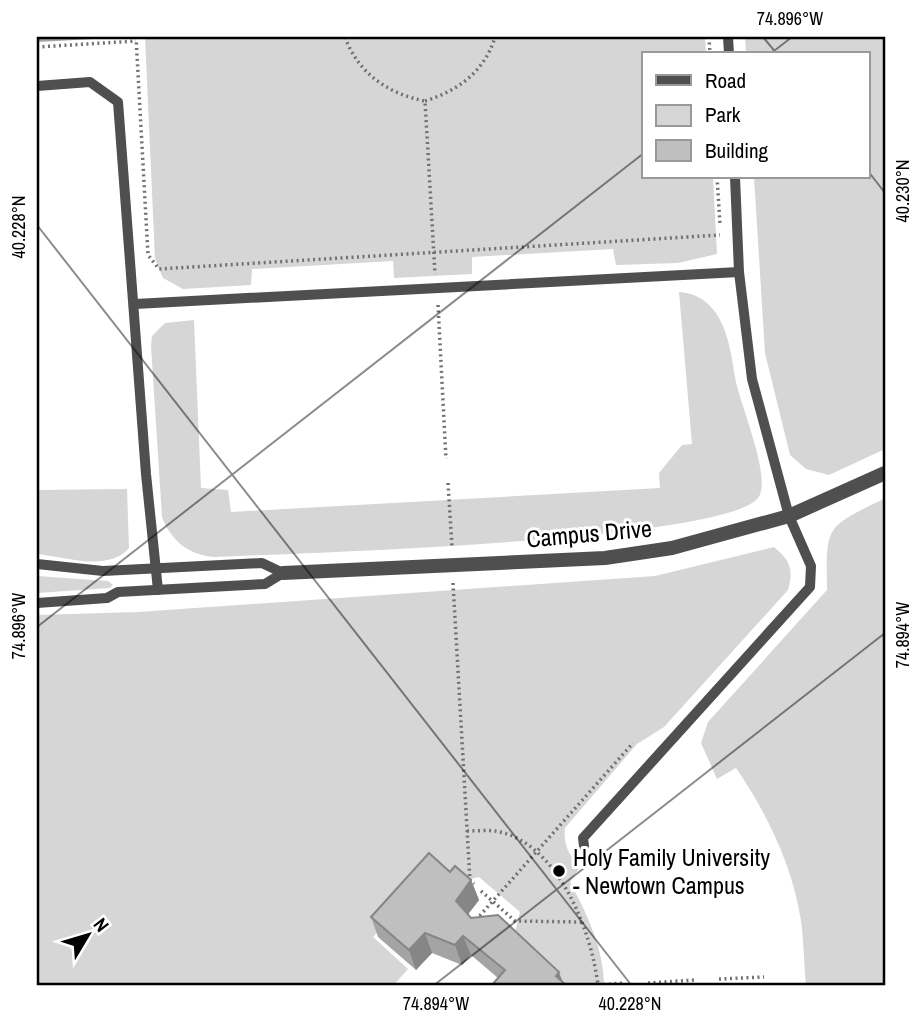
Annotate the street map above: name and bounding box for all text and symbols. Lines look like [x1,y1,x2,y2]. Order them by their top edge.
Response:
text: 74.896°W [757,6,823,31]
legend [642,52,870,178]
text: Road [705,66,746,95]
text: Park [705,100,741,129]
text: Building [705,136,769,165]
text: 40.230°N [890,160,915,223]
text: 40.228°N [6,196,31,259]
street label: Campus Drive [525,512,653,554]
text: 74.896°W [6,593,31,659]
text: 74.894°W [890,602,915,668]
place label: Holy Family University - Newtown Campus [573,841,770,901]
marker: Holy Family University - Newtown Campus [551,863,567,879]
north arrow [52,900,122,970]
text: N [88,912,115,937]
text: 74.894°W [403,991,469,1016]
text: 40.228°N [599,991,662,1016]

